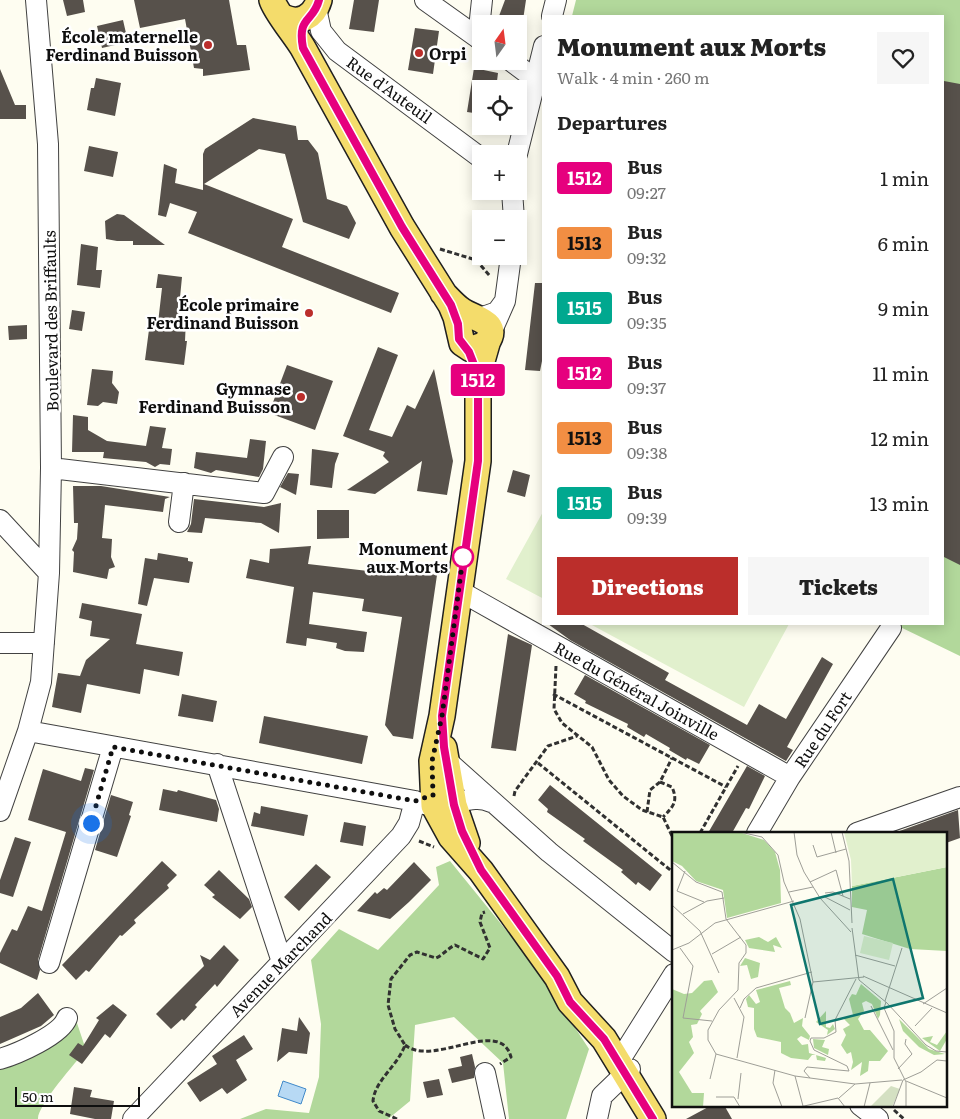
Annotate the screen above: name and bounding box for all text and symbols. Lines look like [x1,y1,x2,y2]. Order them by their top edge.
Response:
north arrow [472,15,528,70]
map controls [472,15,527,265]
place label: École maternelle Ferdinand Buisson [45,24,198,66]
text: Monument aux Morts [557,28,826,63]
button: heart [877,32,929,84]
marker: École maternelle Ferdinand Buisson [202,39,214,51]
place label: Orpi [429,41,467,65]
marker: Orpi [413,47,425,59]
street label: Rue d'Auteuil [342,50,438,128]
text: Walk · 4 min · 260 m [557,65,710,89]
button: locate [472,80,527,135]
text: Departures [557,108,667,136]
button: + [472,145,527,200]
text: Bus [627,152,662,180]
text: 1512 [567,164,602,191]
text: 1 min [880,164,929,192]
text: 09:27 [627,180,666,204]
button: − [472,210,527,265]
text: Bus [627,217,662,245]
text: 1513 [567,229,602,256]
text: 6 min [878,229,929,257]
street label: Boulevard des Briffaults [36,230,64,412]
text: 09:32 [627,245,666,269]
text: Bus [627,282,662,310]
place label: École primaire Ferdinand Buisson [146,292,299,334]
text: 1515 [567,294,602,321]
text: 9 min [878,294,929,322]
marker: École primaire Ferdinand Buisson [303,307,315,319]
text: 09:35 [627,310,667,334]
text: Bus [627,347,662,375]
text: 1512 [567,359,602,386]
text: 11 min [872,359,929,387]
line badge: 1512 [443,364,513,396]
text: 1512 [461,366,495,393]
text: 09:37 [627,375,666,399]
place label: Gymnase Ferdinand Buisson [138,376,291,418]
marker: Gymnase Ferdinand Buisson [295,391,307,403]
text: Bus [627,412,662,440]
text: 1513 [567,424,602,451]
text: 12 min [870,424,929,452]
text: 09:38 [627,440,667,464]
text: Bus [627,477,662,505]
text: 1515 [567,489,602,516]
text: 13 min [870,489,929,517]
text: 09:39 [627,505,667,529]
place label: Monument aux Morts [358,536,448,578]
marker: Monument aux Morts [452,546,474,568]
button: Directions [557,557,738,615]
button: Tickets [748,557,929,615]
street label: Rue du Général Joinville [550,635,724,745]
street label: Rue du Fort [787,685,857,772]
your location [79,811,104,836]
inset map [672,832,948,1106]
street label: Avenue Marchand [223,906,337,1022]
scale bar [15,1084,140,1107]
text: 50 m [22,1086,54,1106]

